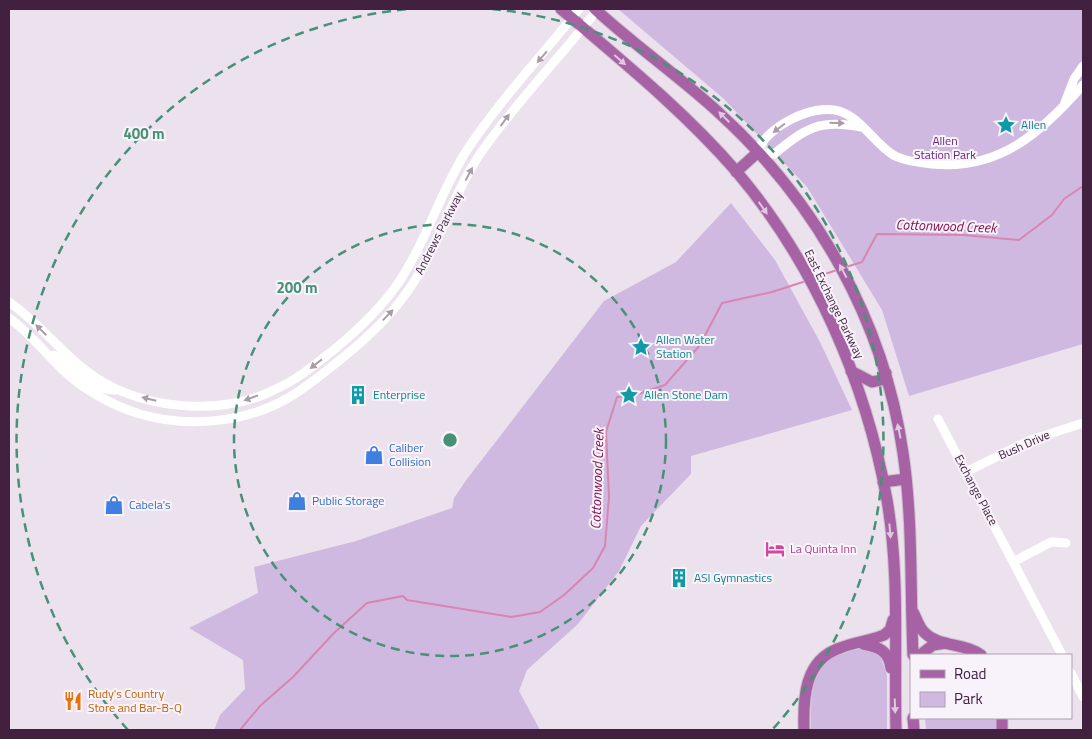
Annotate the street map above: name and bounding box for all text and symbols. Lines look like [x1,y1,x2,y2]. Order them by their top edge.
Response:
one-way arrow [536,50,547,63]
one-way arrow [613,54,626,65]
one-way arrow [718,112,730,124]
one-way arrow [500,113,510,127]
place icon: Allen [995,114,1017,136]
place label: Allen [1021,115,1046,134]
one-way arrow [829,120,845,128]
text: 400 m [123,122,165,145]
one-way arrow [772,123,786,133]
park label: Allen Station Park [914,131,976,164]
one-way arrow [465,167,473,182]
street label: Andrews Parkway [409,188,468,278]
one-way arrow [758,201,768,214]
water label: Cottonwood Creek [895,213,999,238]
street label: East Exchange Parkway [800,246,869,362]
one-way arrow [839,263,847,278]
text: 200 m [276,276,318,299]
one-way arrow [382,309,394,321]
one-way arrow [35,324,47,336]
place label: Allen Water Station [656,330,715,363]
place icon: Allen Water Station [630,336,652,358]
one-way arrow [310,358,323,369]
building icon: Enterprise [347,384,369,406]
place icon: Allen Stone Dam [618,384,640,406]
place label: Enterprise [373,385,425,404]
place label: Allen Stone Dam [644,385,728,404]
one-way arrow [142,395,157,403]
one-way arrow [243,395,258,403]
one-way arrow [895,423,903,438]
street label: Bush Drive [995,425,1053,464]
water label: Cottonwood Creek [584,426,609,530]
centre of rings [441,431,459,449]
place label: Caliber Collision [389,438,431,471]
shop icon: Caliber Collision [363,444,385,466]
street label: Exchange Place [950,451,1003,529]
shop icon: Public Storage [286,490,308,512]
place label: Public Storage [312,491,384,510]
shop icon: Cabela's [103,494,125,516]
place label: Cabela's [129,495,171,514]
one-way arrow [886,523,894,539]
hotel icon: La Quinta Inn [764,538,786,560]
place label: La Quinta Inn [790,539,856,558]
building icon: ASI Gymnastics [668,567,690,589]
place label: ASI Gymnastics [694,568,772,587]
legend [910,654,1072,719]
text: Road [954,662,986,685]
place label: Rudy's Country Store and Bar-B-Q [88,684,182,717]
text: Park [954,687,983,710]
restaurant icon: Rudy's Country Store and Bar-B-Q [62,690,84,712]
one-way arrow [892,698,900,714]

